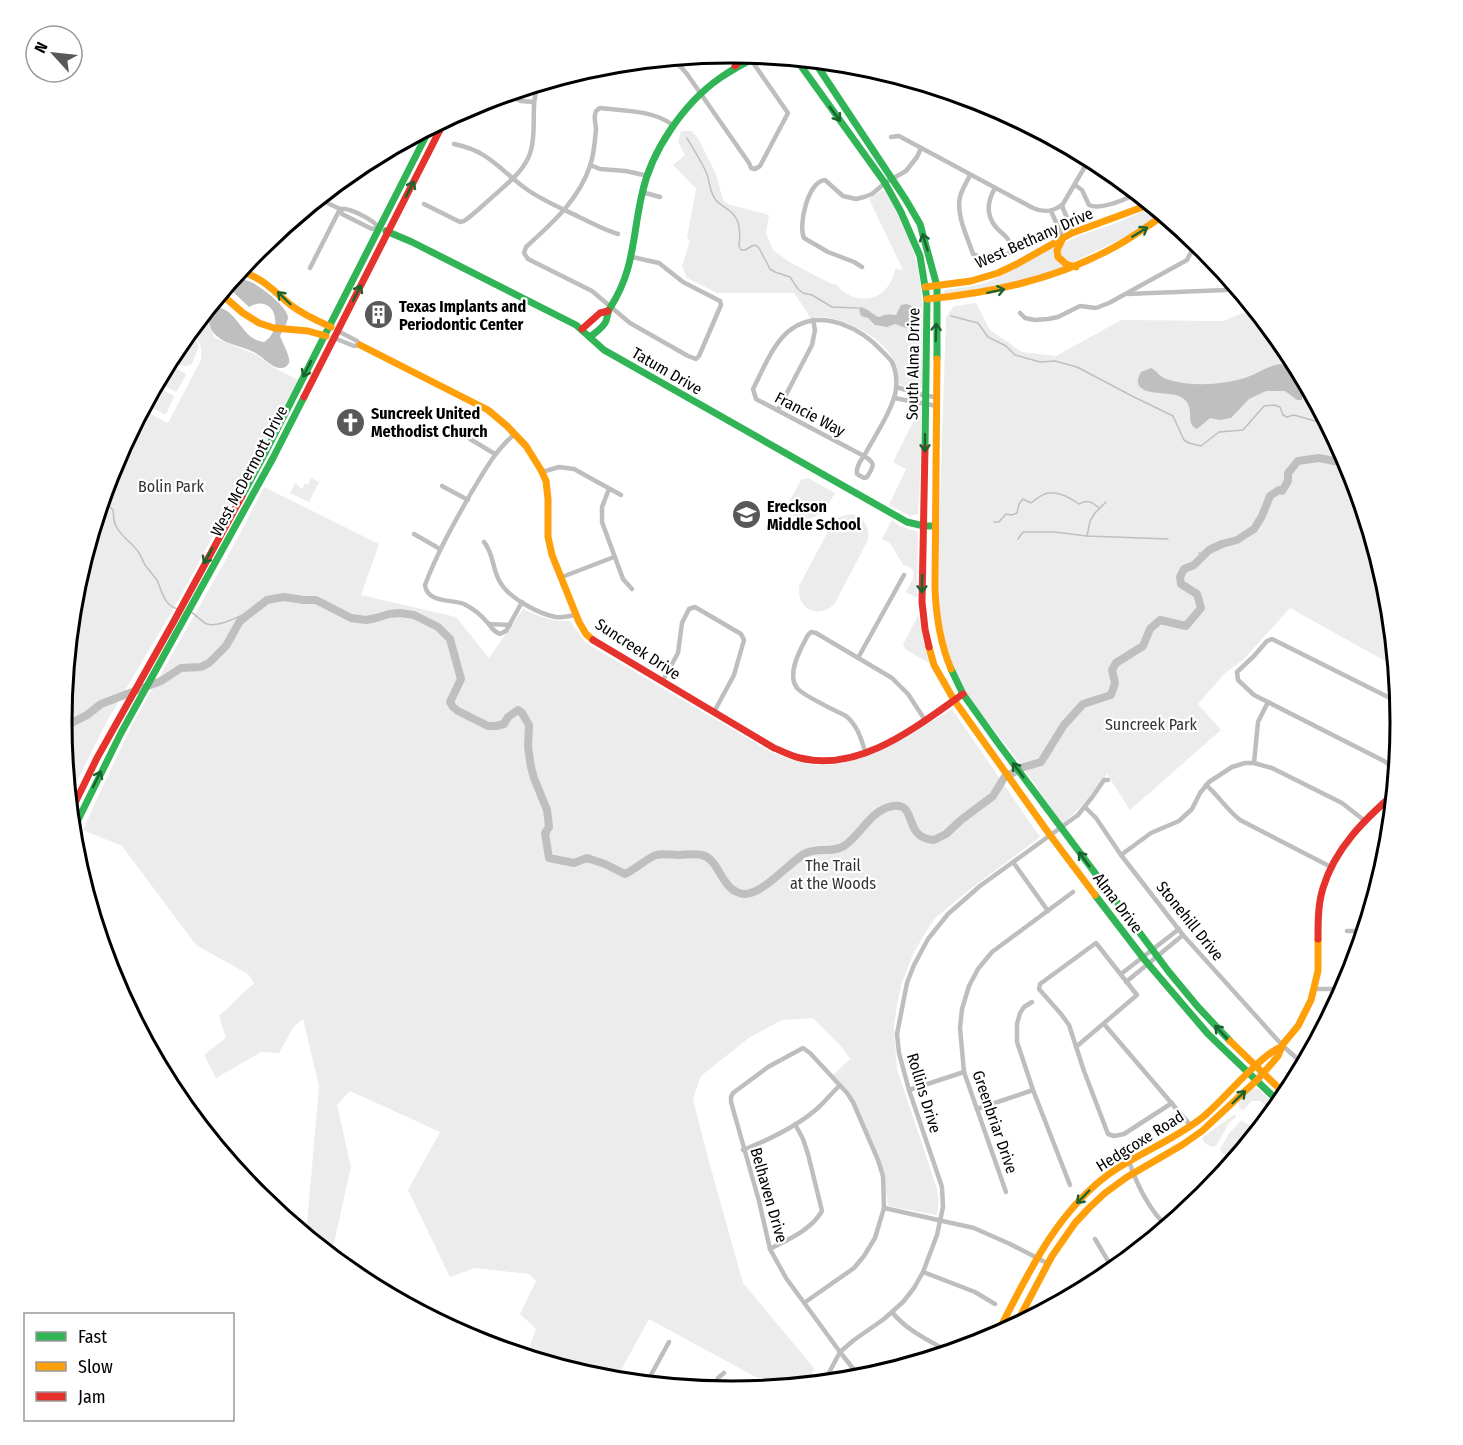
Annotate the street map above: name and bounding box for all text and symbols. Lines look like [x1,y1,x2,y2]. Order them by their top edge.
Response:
north arrow [24,24,84,84]
text: N [30,39,52,56]
one-way arrow [829,106,842,122]
one-way arrow [404,180,416,198]
street label: West Bethany Drive [972,203,1096,272]
one-way arrow [1131,226,1148,238]
one-way arrow [919,233,930,252]
one-way arrow [986,284,1005,296]
one-way arrow [351,285,363,303]
one-way arrow [277,291,292,306]
place label: Texas Implants and Periodontic Center [399,297,526,334]
building icon: Texas Implants and Periodontic Center [362,299,394,331]
street label: South Alma Drive [903,307,923,420]
one-way arrow [931,323,942,343]
street label: Tatum Drive [628,343,706,399]
one-way arrow [301,360,313,378]
street label: Francie Way [772,388,849,441]
street label: West McDermott Drive [206,402,292,540]
place label: Suncreek United Methodist Church [371,404,488,441]
church icon: Suncreek United Methodist Church [334,406,366,438]
one-way arrow [919,433,931,453]
park label: Bolin Park [138,477,205,496]
place label: Ereckson Middle School [767,497,862,534]
school or university icon: Ereckson Middle School [730,499,762,531]
one-way arrow [202,547,214,564]
one-way arrow [916,574,928,594]
street label: Suncreek Drive [592,614,684,684]
park label: Suncreek Park [1105,715,1198,734]
one-way arrow [1011,763,1024,779]
one-way arrow [92,770,104,788]
one-way arrow [1077,851,1090,867]
park label: The Trail at the Woods [790,856,876,893]
street label: Alma Drive [1089,869,1147,937]
street label: Stonehill Drive [1152,878,1228,964]
one-way arrow [1215,1025,1229,1040]
street label: Rollins Drive [903,1051,945,1135]
street label: Greenbriar Drive [968,1068,1022,1176]
one-way arrow [1231,1091,1246,1105]
street label: Hedgcoxe Road [1093,1106,1187,1176]
street label: Belhaven Drive [746,1145,792,1245]
one-way arrow [1076,1190,1090,1205]
legend [24,1313,234,1421]
text: Fast [78,1326,107,1348]
text: Slow [78,1356,113,1378]
text: Jam [78,1386,106,1408]

